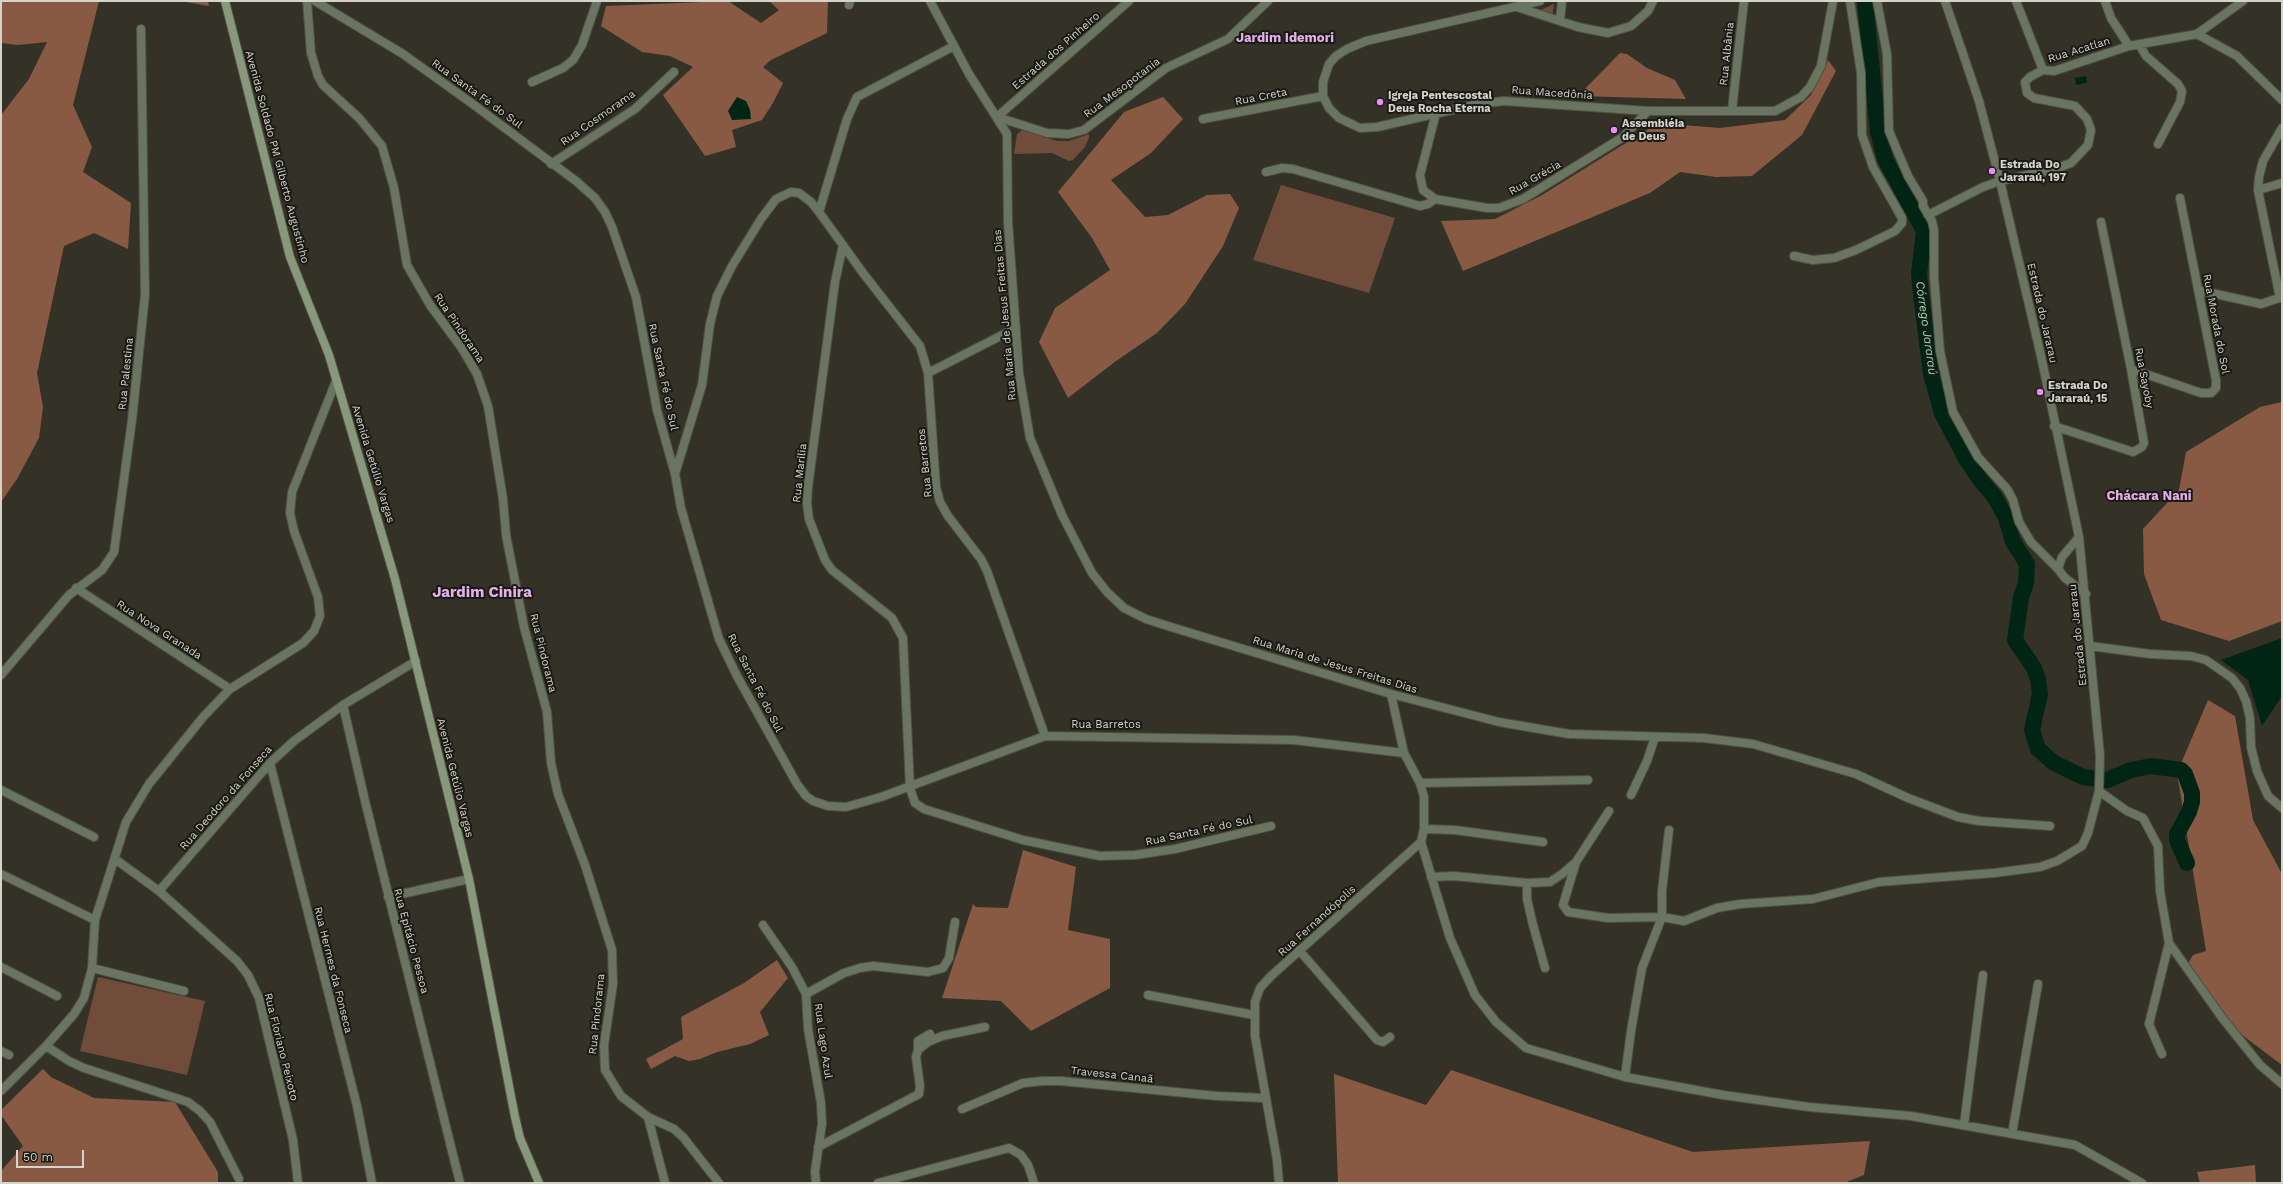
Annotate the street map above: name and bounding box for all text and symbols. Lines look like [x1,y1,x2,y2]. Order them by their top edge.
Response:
street label: Estrada dos Pinheiro [1010,9,1102,93]
street label: Rua Albânia [1717,22,1737,86]
district label: Jardim Idemori [1236,30,1334,46]
street label: Rua Acatlan [2046,34,2112,66]
street label: Avenida Soldado PM Gilberto Augustinho [242,49,312,265]
street label: Rua Mesopotania [1081,55,1163,121]
street label: Rua Santa Fé do Sul [429,57,525,131]
street label: Rua Macedônia [1511,84,1593,102]
street label: Rua Creta [1234,85,1288,109]
street label: Rua Cosmorama [558,87,638,149]
place label: Igreja Pentescostal Deus Rocha Eterna [1388,89,1492,115]
marker: Igreja Pentescostal Deus Rocha Eterna [1375,97,1385,107]
place label: Assembléia de Deus [1622,117,1684,143]
marker: Assembléia de Deus [1609,125,1619,135]
street label: Rua Grécia [1507,158,1563,198]
place label: Estrada Do Jararaú, 197 [2000,158,2066,184]
marker: Estrada Do Jararaú, 197 [1987,166,1997,176]
street label: Rua Maria de Jesus Freitas Dias [991,229,1019,401]
street label: Estrada do Jararau [2024,262,2060,364]
street label: Rua Morada do Sol [2200,273,2232,375]
water label: Córrego Jararaú [1912,280,1940,376]
street label: Rua Pindorama [431,291,487,365]
street label: Rua Santa Fé do Sul [645,322,681,432]
street label: Rua Palestina [116,337,136,411]
street label: Rua Sayoby [2132,347,2156,409]
place label: Estrada Do Jararaú, 15 [2048,379,2108,405]
marker: Estrada Do Jararaú, 15 [2035,387,2045,397]
street label: Avenida Getúlio Vargas [349,403,397,525]
street label: Rua Barretos [915,428,935,498]
street label: Rua Marília [790,443,810,503]
district label: Chácara Nani [2106,488,2192,504]
street label: Estrada do Jararau [2066,583,2090,687]
district label: Jardim Cinira [432,584,532,602]
street label: Rua Nova Granada [114,598,204,662]
street label: Rua Pindorama [527,612,559,694]
street label: Rua Santa Fé do Sul [724,631,786,735]
street label: Rua Maria de Jesus Freitas Dias [1251,634,1419,696]
street label: Avenida Getúlio Vargas [434,717,476,839]
street label: Rua Barretos [1071,718,1141,732]
street label: Rua Deodoro da Fonseca [177,743,275,853]
street label: Rua Santa Fé do Sul [1144,813,1254,849]
street label: Rua Fernandópolis [1275,883,1359,959]
street label: Rua Epitácio Pessoa [391,887,431,995]
street label: Rua Hermes da Fonseca [311,905,355,1035]
street label: Rua Pindorama [586,973,608,1055]
street label: Rua Floriano Peixoto [261,992,301,1102]
street label: Rua Lago Azul [811,1002,835,1080]
street label: Travessa Canaã [1070,1064,1154,1086]
scale bar [18,1142,86,1168]
text: 50 m [23,1150,53,1164]

